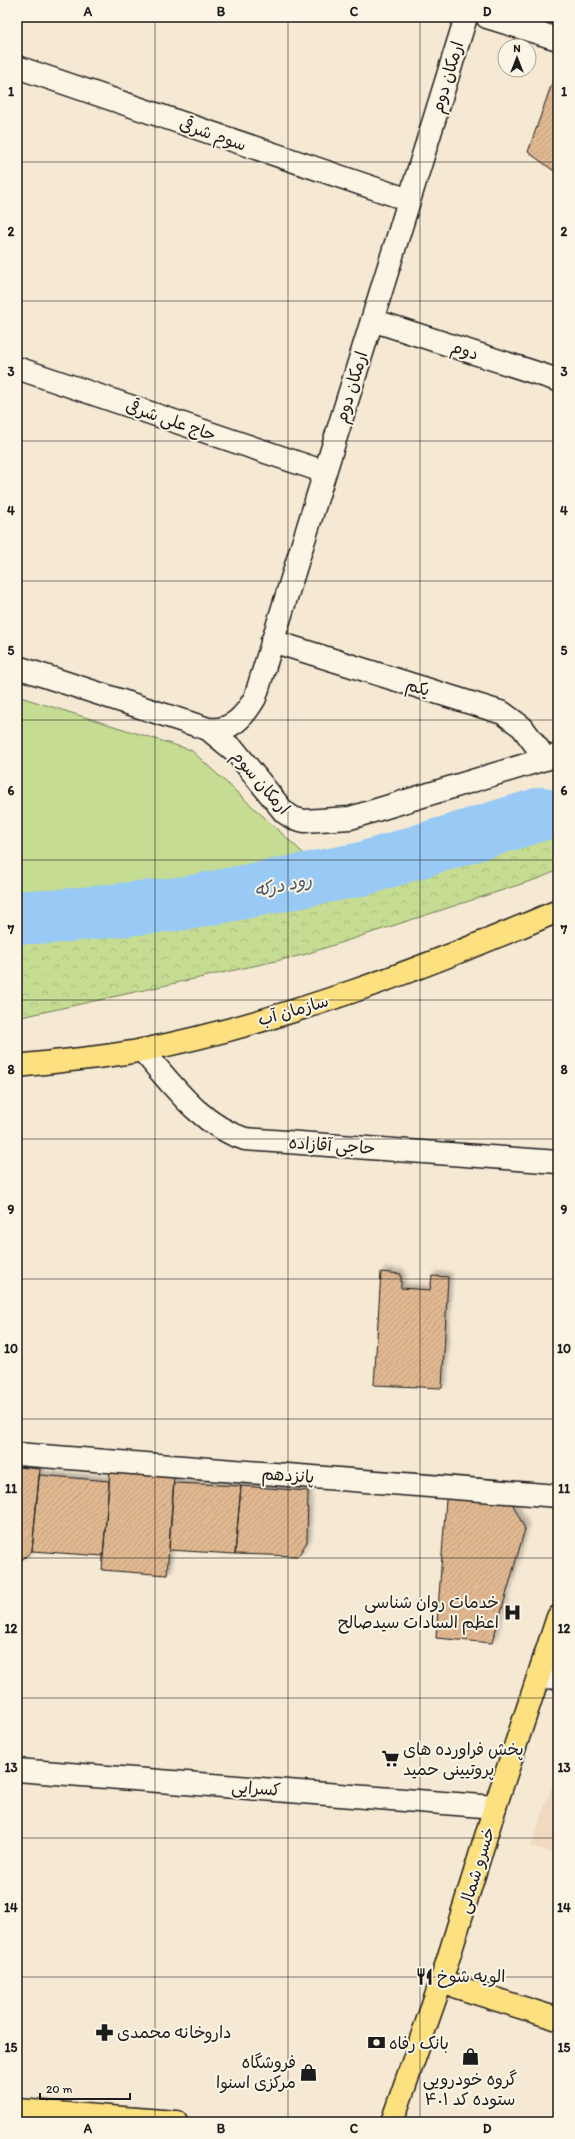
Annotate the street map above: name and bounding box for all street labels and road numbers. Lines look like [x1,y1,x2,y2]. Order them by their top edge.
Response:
street label: ارمکان دوم [427,39,471,116]
street label: سوم شرقی [176,112,249,159]
street label: دوم [448,336,481,368]
street label: ارمکان دوم [331,349,375,426]
street label: حاج علی شرقی [123,394,219,447]
street label: یکم [403,674,432,703]
street label: ارمکان سوم [225,746,294,821]
street label: سازمان آب [255,990,331,1030]
street label: حاجی آقازاده [288,1132,376,1159]
street label: پانزدهم [261,1463,315,1490]
street label: کسرایی [231,1776,281,1801]
street label: خسرو شمالی [453,1824,500,1916]

